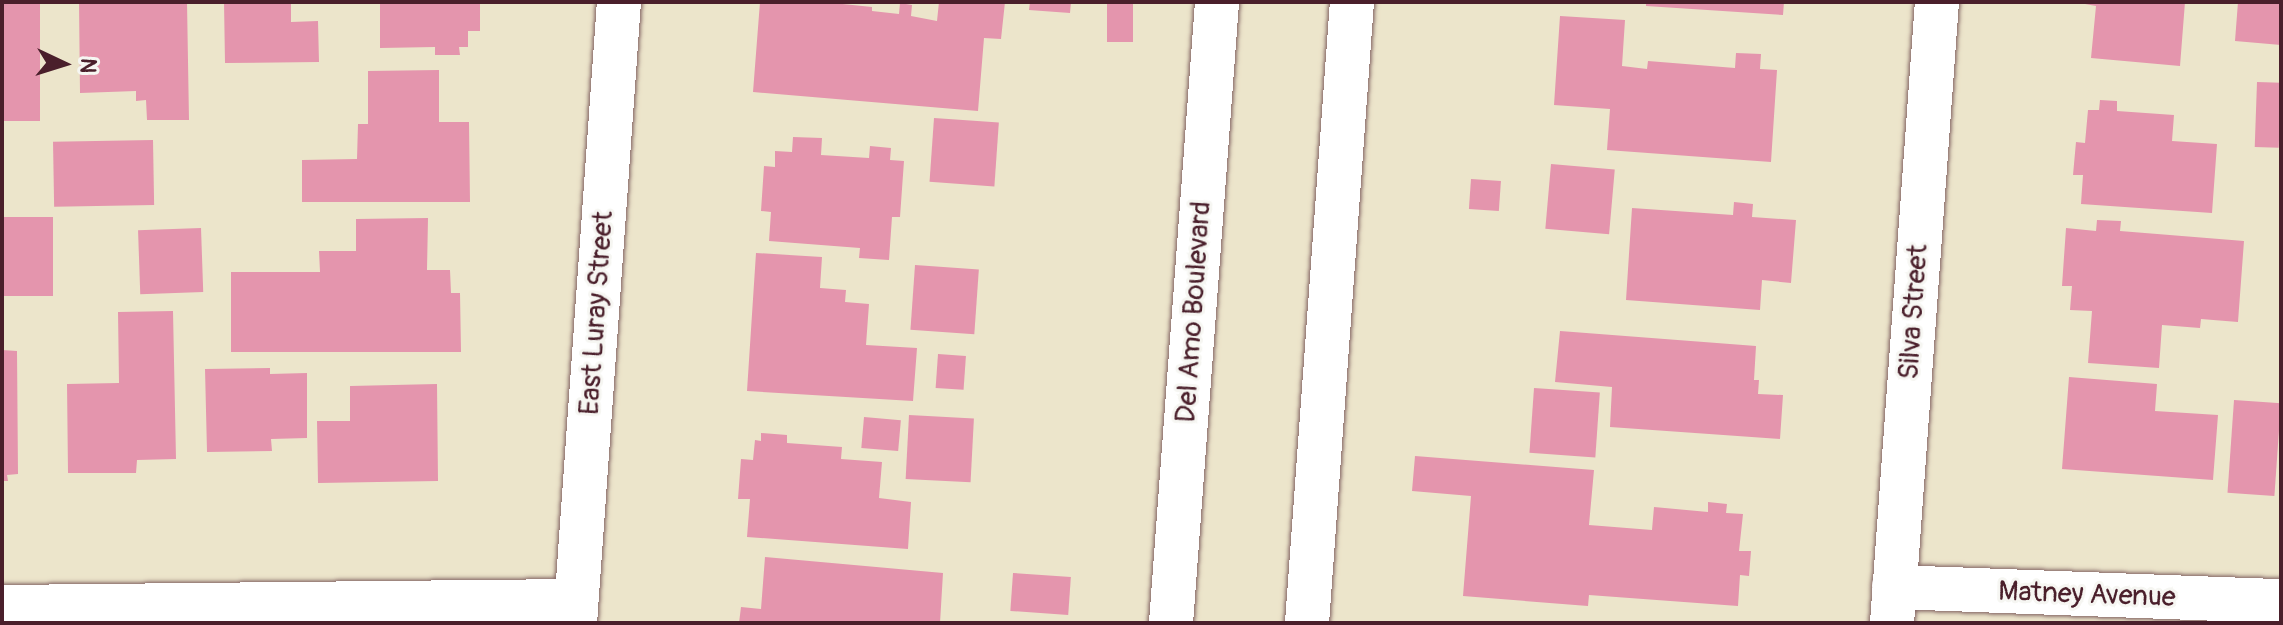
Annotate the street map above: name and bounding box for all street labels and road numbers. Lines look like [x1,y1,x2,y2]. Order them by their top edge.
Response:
street label: Del Amo Boulevard [1170,200,1218,424]
street label: East Luray Street [573,210,621,416]
street label: Silva Street [1893,243,1935,381]
street label: Matney Avenue [1998,575,2176,615]

